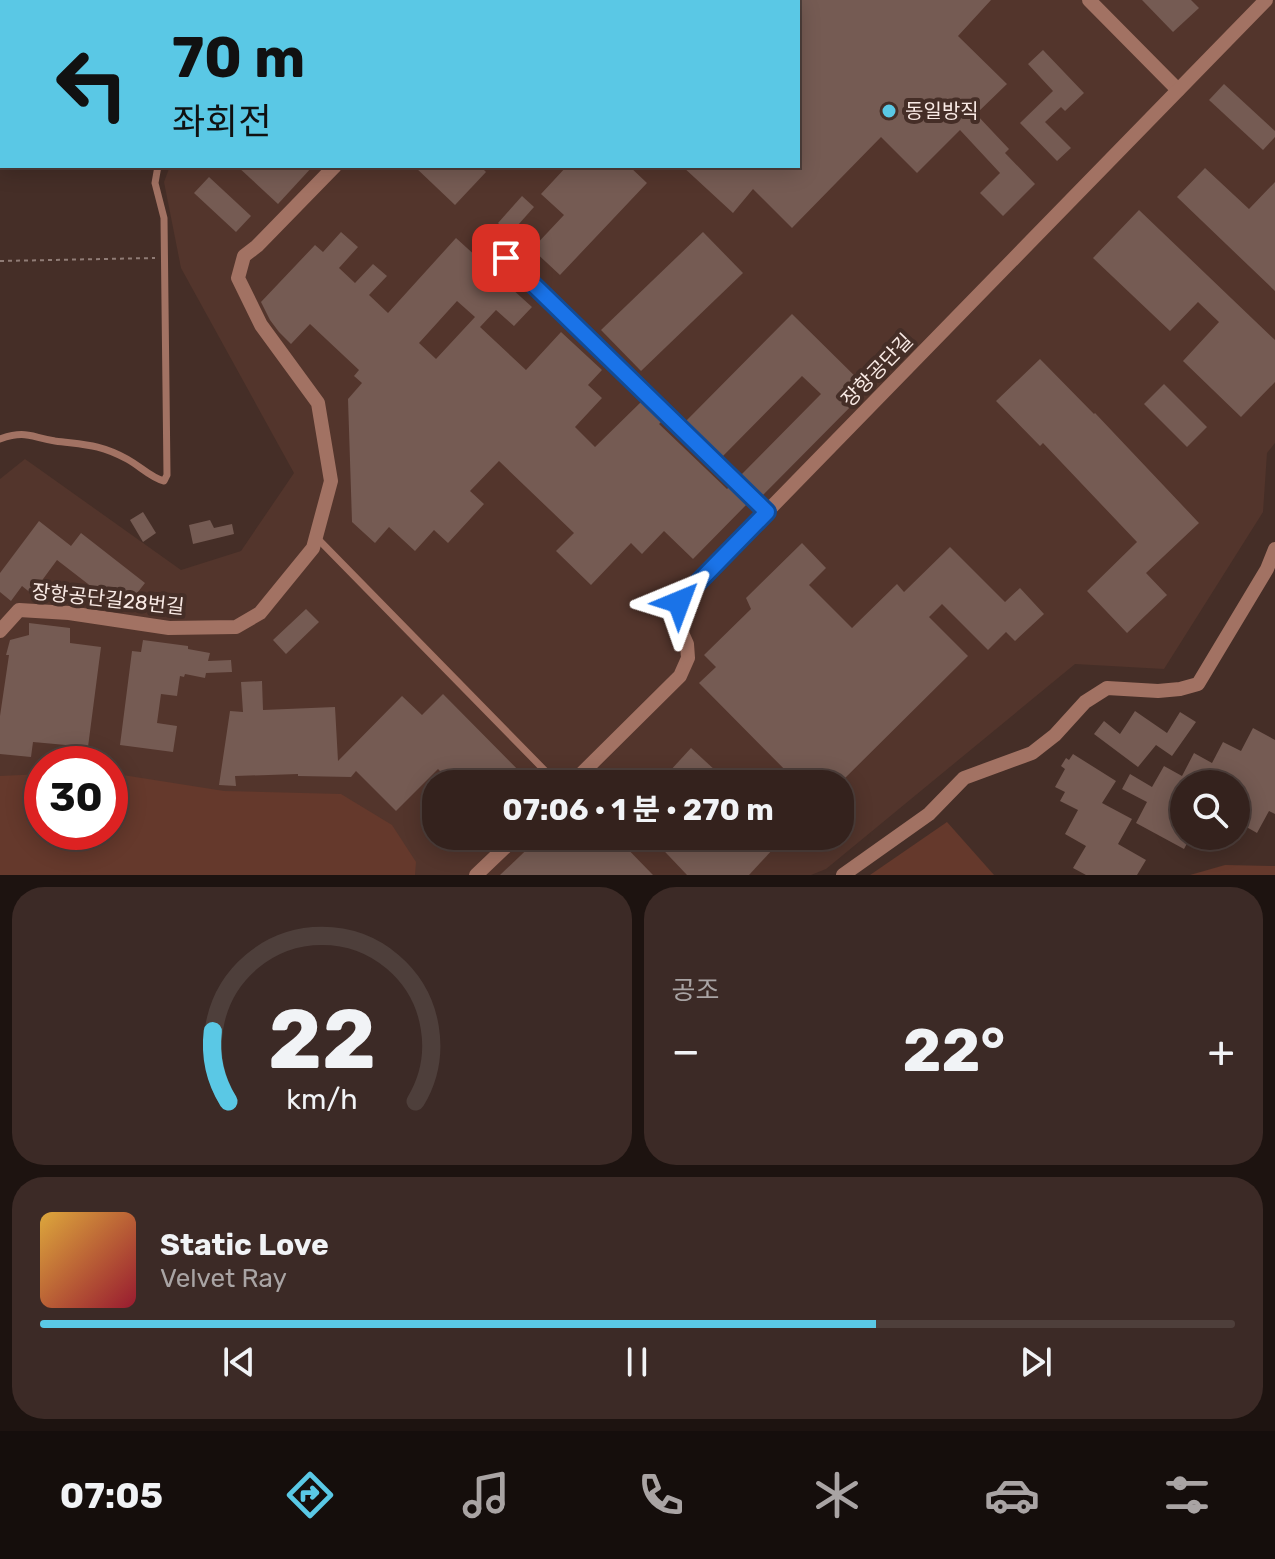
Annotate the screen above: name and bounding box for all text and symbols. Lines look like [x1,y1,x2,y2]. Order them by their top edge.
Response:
text: 70 m [172,25,305,91]
icon: left [40,32,144,136]
place label: 동일방직 [905,99,979,123]
text: 좌회전 [172,100,271,143]
marker: 동일방직 [880,102,898,120]
pin [472,224,540,292]
icon: arrive [484,236,528,280]
street label: 장항공단길 [836,329,918,411]
position arrow [637,560,721,644]
street label: 장항공단길28번길 [31,579,185,619]
speed limit sign: 30 [24,746,128,850]
map controls [1170,770,1250,850]
button: search [1170,770,1250,850]
text: 07:06 · 1 분 · 270 m [502,792,774,828]
text: 공조 [672,975,719,1006]
text: 22 [268,990,376,1089]
text: 22° [903,1015,1005,1086]
text: − [672,1025,700,1077]
text: + [1208,1025,1235,1077]
text: km/h [286,1082,357,1116]
text: Static Love [160,1227,329,1263]
text: Velvet Ray [160,1263,287,1294]
icon: previous [217,1340,261,1384]
icon: pause [615,1340,659,1384]
icon: next [1014,1340,1058,1384]
icon: directions [282,1467,338,1523]
icon: music [458,1467,514,1523]
icon: phone [633,1467,689,1523]
icon: climate [809,1467,865,1523]
icon: car [984,1467,1040,1523]
icon: filters [1159,1467,1215,1523]
text: 07:05 [60,1474,163,1517]

